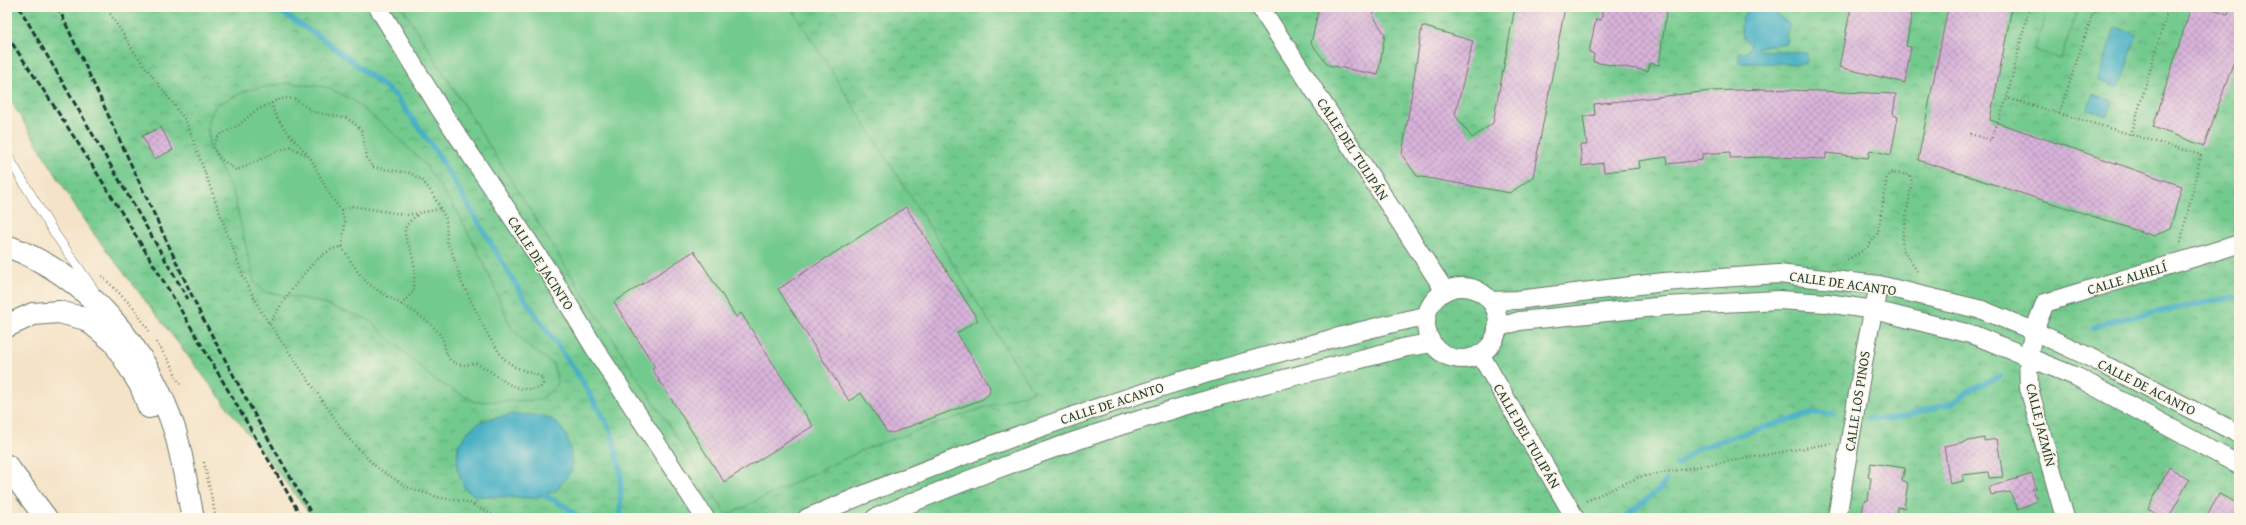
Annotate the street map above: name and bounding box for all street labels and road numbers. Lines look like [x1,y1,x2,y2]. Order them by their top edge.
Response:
street label: CALLE DEL TULIPÁN [1312,94,1394,204]
street label: CALLE DE JACINTO [503,212,579,314]
street label: CALLE ALHELÍ [2085,256,2170,300]
street label: CALLE DE ACANTO [1788,266,1898,300]
street label: CALLE LOS PINOS [1839,349,1875,452]
street label: CALLE DE ACANTO [2094,354,2200,420]
street label: CALLE DE ACANTO [1058,377,1166,429]
street label: CALLE DEL TULIPÁN [1489,380,1565,492]
street label: CALLE JAZMÍN [2021,381,2061,469]

